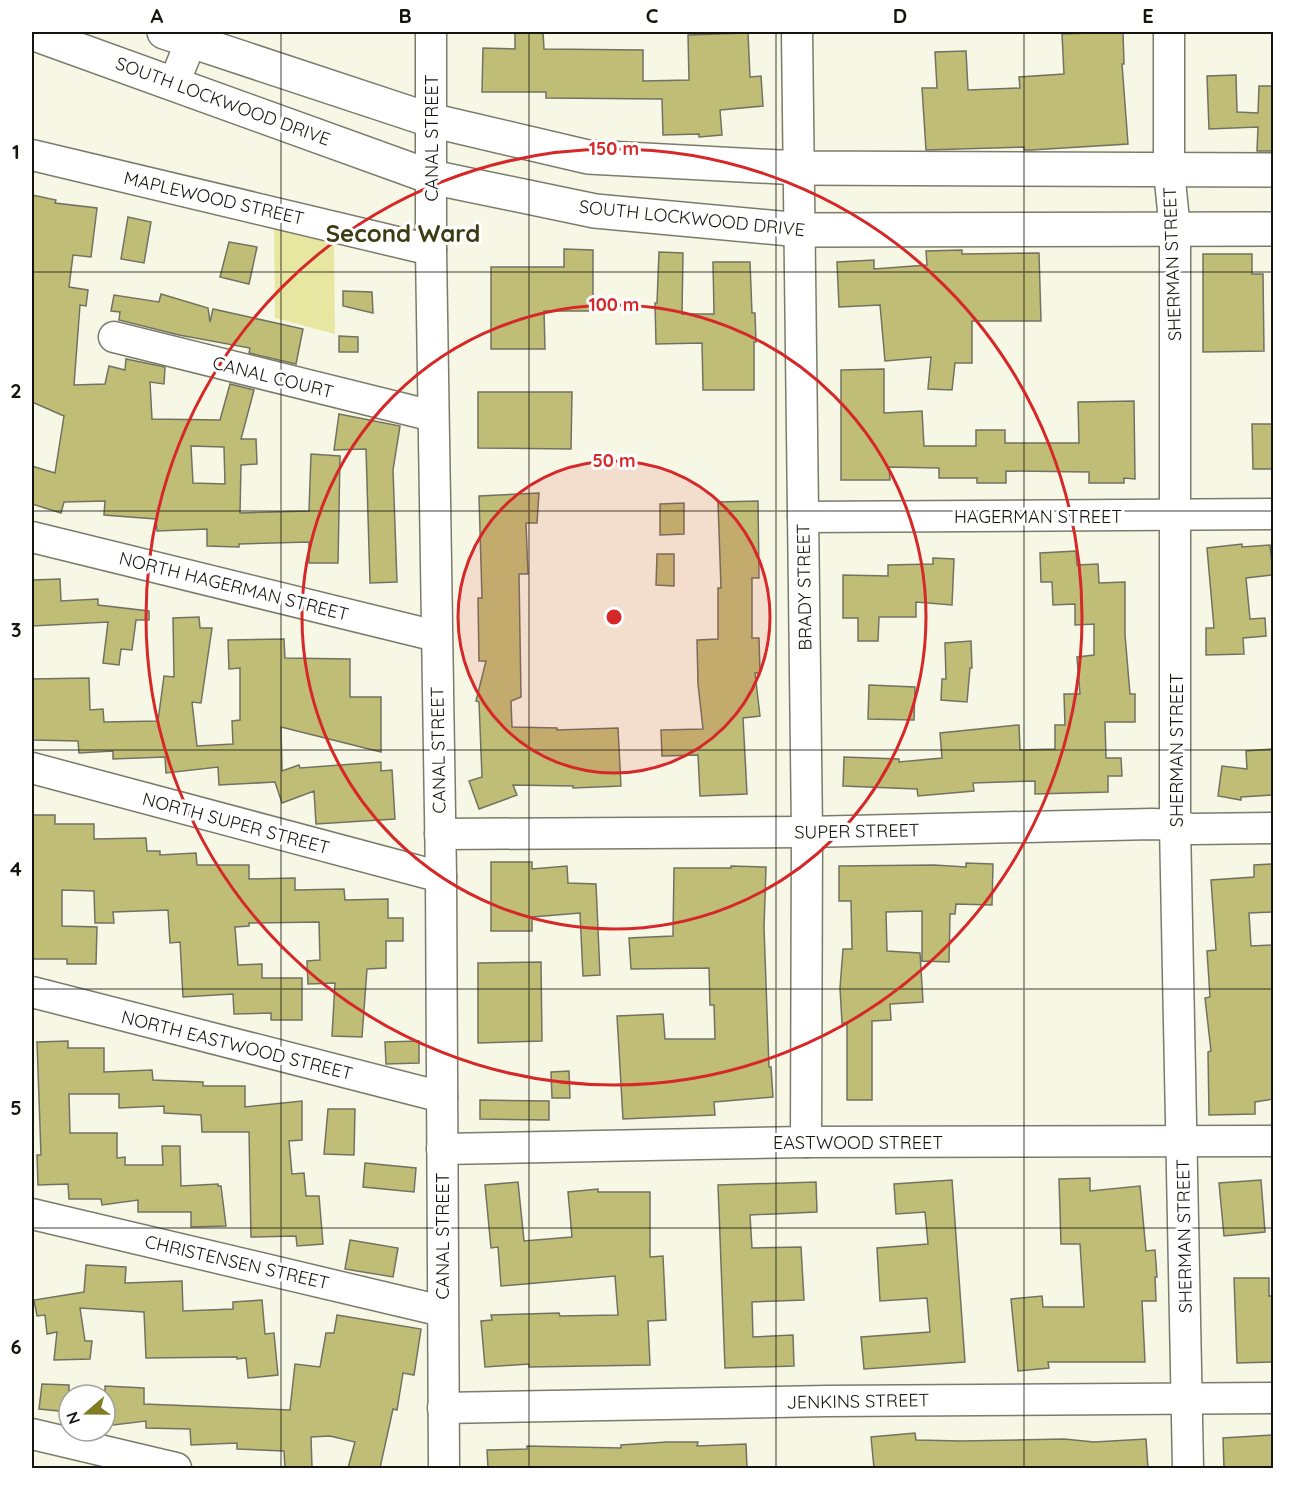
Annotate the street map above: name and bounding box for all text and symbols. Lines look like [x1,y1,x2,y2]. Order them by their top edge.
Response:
text: A [151,3,164,28]
text: B [398,3,412,28]
text: C [646,3,659,28]
text: D [893,3,907,28]
text: E [1142,3,1154,28]
street label: SOUTH LOCKWOOD DRIVE [112,51,334,151]
street label: CANAL STREET [420,74,443,202]
text: 150 m [589,137,639,160]
text: 1 [12,139,20,164]
street label: MAPLEWOOD STREET [122,166,306,230]
street label: SHERMAN STREET [1158,186,1186,341]
street label: SOUTH LOCKWOOD DRIVE [578,195,806,241]
district label: Second Ward [326,218,480,248]
text: 100 m [589,293,639,316]
street label: CANAL COURT [210,351,336,403]
text: 2 [10,378,22,403]
text: 50 m [592,449,636,472]
street label: HAGERMAN STREET [954,505,1122,528]
street label: BRADY STREET [791,523,817,651]
street label: NORTH HAGERMAN STREET [117,546,351,626]
centre of rings [604,607,624,627]
text: 3 [11,617,21,642]
street label: SHERMAN STREET [1165,673,1188,827]
street label: CANAL STREET [425,686,451,814]
street label: NORTH SUPER STREET [140,787,332,859]
street label: SUPER STREET [794,818,920,844]
text: 4 [10,856,22,881]
street label: NORTH EASTWOOD STREET [119,1005,355,1085]
text: 5 [10,1095,22,1120]
street label: EASTWOOD STREET [773,1131,943,1154]
street label: SHERMAN STREET [1171,1159,1197,1313]
street label: CANAL STREET [431,1172,454,1300]
street label: CHRISTENSEN STREET [143,1230,331,1294]
text: 6 [10,1334,22,1359]
north arrow [57,1383,117,1443]
street label: JENKINS STREET [786,1388,930,1414]
text: N [61,1409,84,1427]

